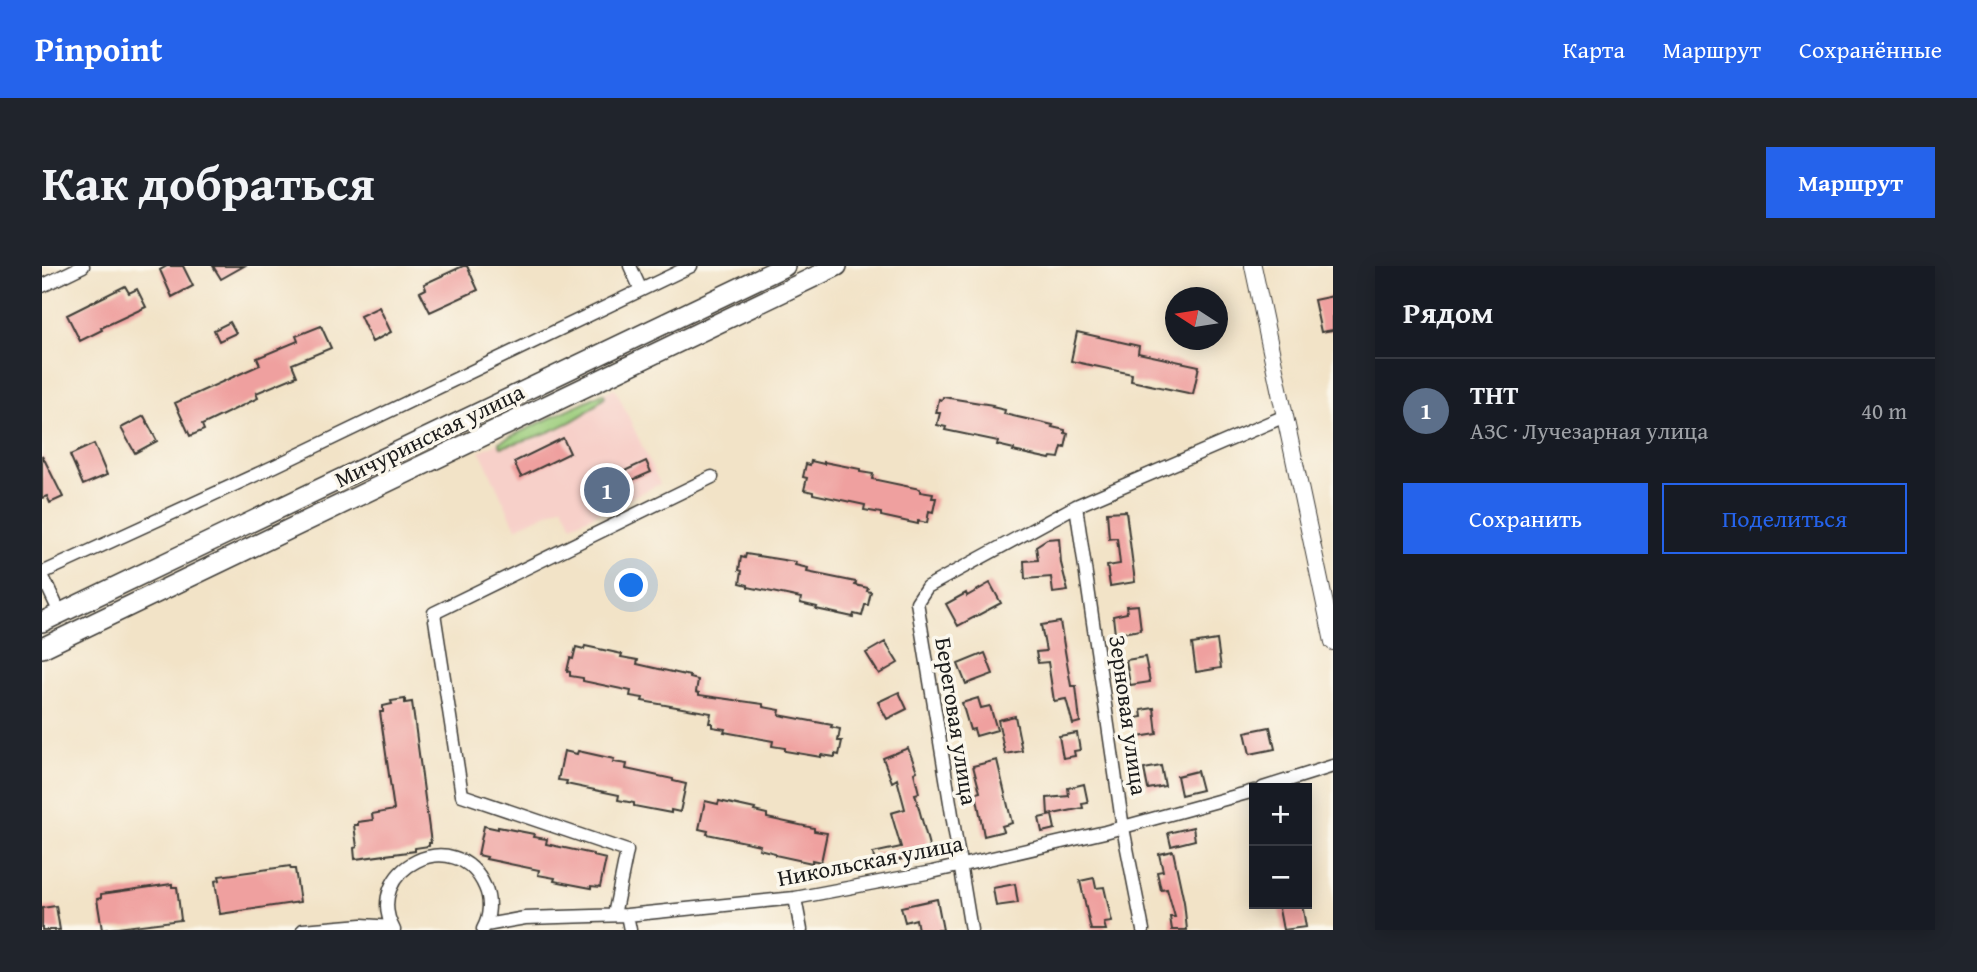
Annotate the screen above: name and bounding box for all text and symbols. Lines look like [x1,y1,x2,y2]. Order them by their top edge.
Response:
text: Pinpoint [35,25,162,73]
text: Карта [1563,32,1625,67]
text: Маршрут [1663,32,1761,67]
text: Сохранённые [1799,32,1942,67]
text: Как добраться [42,146,375,218]
button: Маршрут [1766,147,1935,218]
north arrow [1165,287,1228,350]
text: Рядом [1403,290,1494,334]
street label: Мичуринская улица [329,375,529,495]
text: ТНТ [1470,375,1519,414]
text: 1 [1420,394,1432,427]
text: 40 m [1861,394,1907,427]
text: АЗС · Лучезарная улица [1470,414,1708,447]
pin: 1 [584,464,630,516]
button: Сохранить [1403,483,1648,554]
button: Поделиться [1662,483,1907,554]
your location [614,568,648,602]
street label: Зерновая улица [1101,633,1157,797]
street label: Береговая улица [927,635,987,807]
map controls [1249,783,1312,909]
button: + [1249,783,1312,846]
street label: Никольская улица [774,826,966,894]
button: − [1249,846,1312,909]

